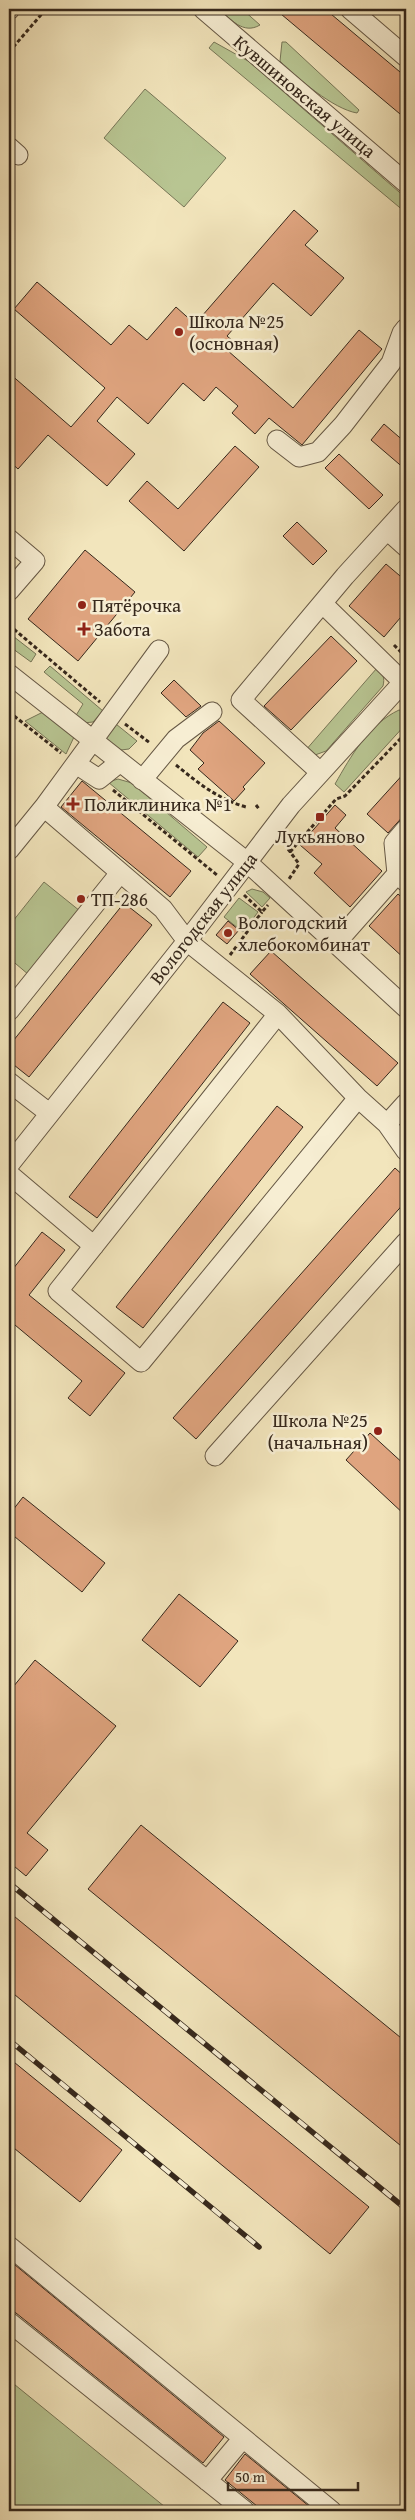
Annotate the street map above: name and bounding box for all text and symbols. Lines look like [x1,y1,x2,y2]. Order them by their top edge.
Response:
street label: Кувшиновская улица [228,28,382,164]
place label: Школа №25 (основная) [189,307,284,357]
marker: Школа №25 (основная) [173,326,185,338]
place label: Пятёрочка [92,591,181,619]
marker: Пятёрочка [76,599,88,611]
place label: Забота [94,615,151,643]
marker: Забота [78,623,90,635]
place label: Поликлиника №1 [84,790,232,818]
marker: Поликлиника №1 [66,797,80,811]
marker: Лукьяново [314,811,326,823]
place label: Лукьяново [275,822,365,850]
street label: Вологодская улица [142,846,264,990]
place label: ТП-286 [91,885,148,913]
marker: ТП-286 [75,893,87,905]
place label: Вологодский хлебокомбинат [238,908,371,958]
marker: Вологодский хлебокомбинат [222,927,234,939]
place label: Школа №25 (начальная) [267,1406,368,1456]
marker: Школа №25 (начальная) [372,1425,384,1437]
scale bar [228,2460,358,2492]
text: 50 m [235,2466,266,2487]

